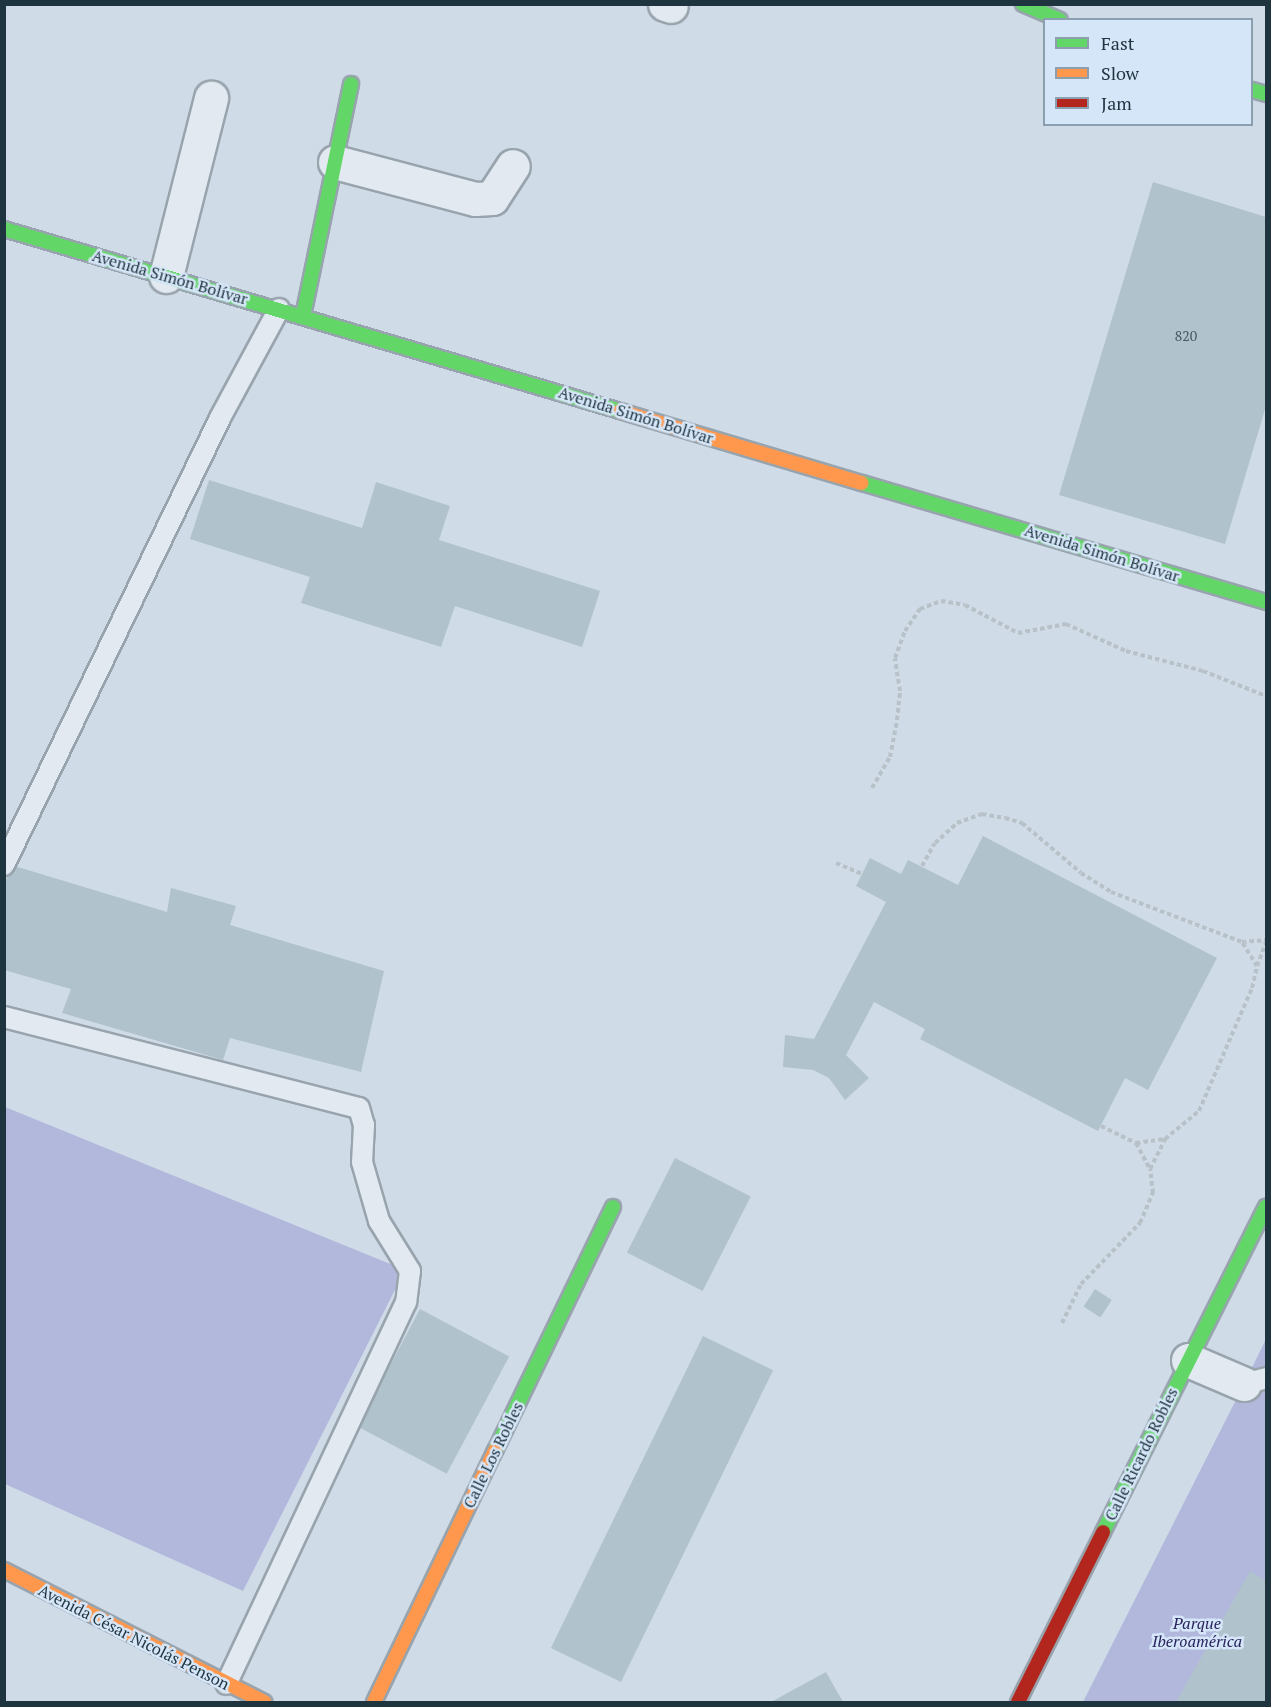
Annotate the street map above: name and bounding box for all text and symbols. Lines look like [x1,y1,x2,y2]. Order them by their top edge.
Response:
legend [1043,18,1253,126]
text: Fast [1101,31,1134,55]
text: Slow [1101,61,1139,85]
text: Jam [1101,91,1132,115]
street label: Avenida Simón Bolívar [90,246,250,308]
house number: 820 [1175,328,1197,344]
street label: Avenida Simón Bolívar [556,382,716,448]
street label: Avenida Simón Bolívar [1022,520,1182,586]
street label: Calle Ricardo Robles [1100,1384,1182,1524]
street label: Calle Los Robles [459,1399,527,1511]
street label: Avenida César Nicolás Penson [35,1580,233,1694]
park label: Parque Iberoamérica [1152,1613,1242,1651]

